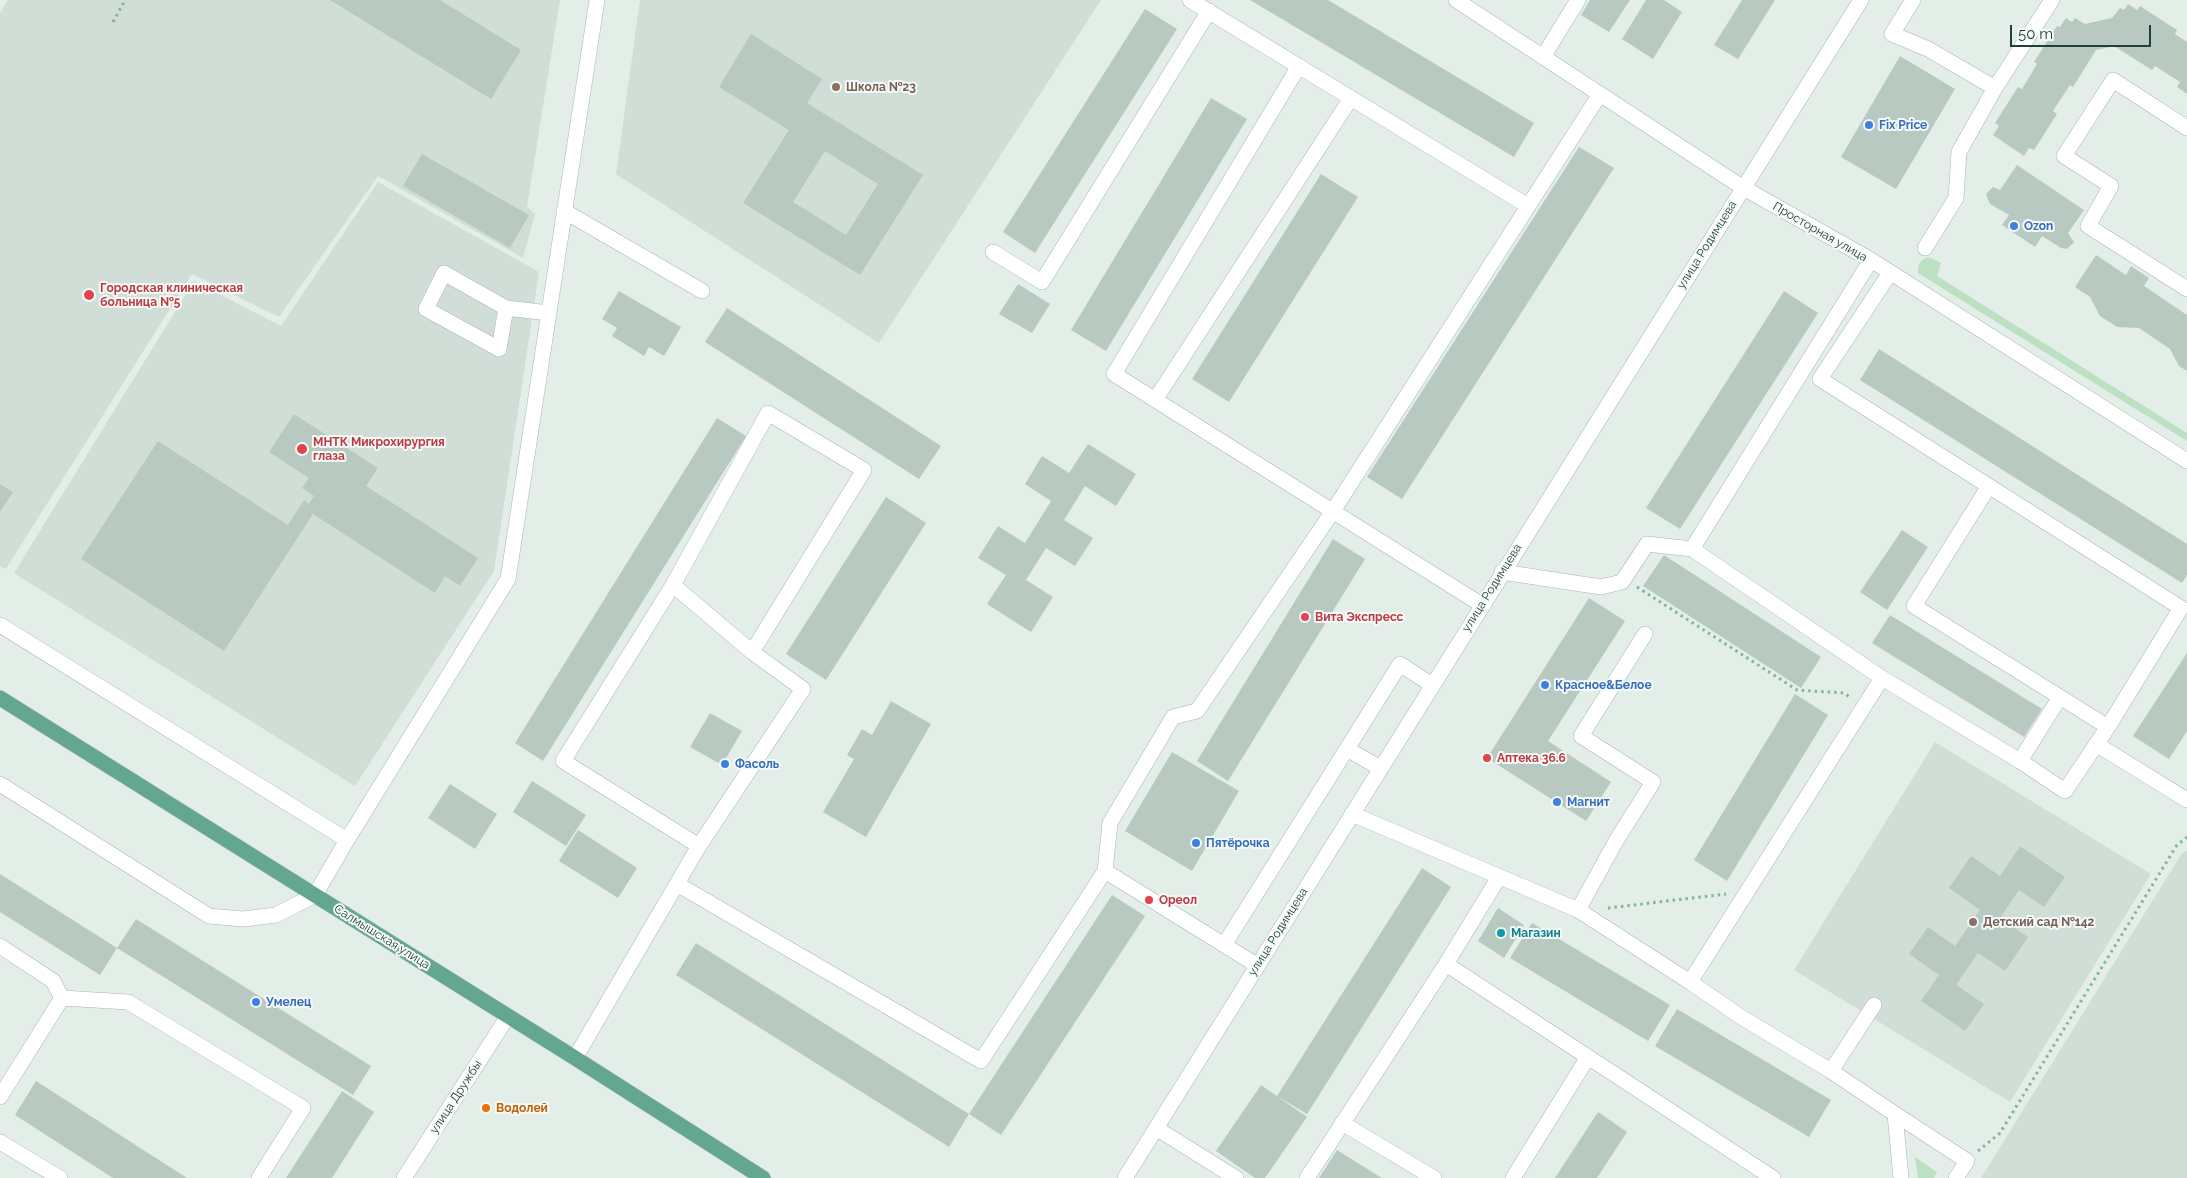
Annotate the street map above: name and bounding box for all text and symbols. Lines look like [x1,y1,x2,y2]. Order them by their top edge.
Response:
scale bar [2012,15,2153,47]
text: 50 m [2018,25,2053,43]
place label: Школа №23 [846,80,916,94]
marker: Школа №23 [830,81,842,93]
place label: Fix Price [1879,118,1927,132]
marker: Fix Price [1863,119,1875,131]
street label: улица Родимцева [1674,198,1740,292]
street label: Просторная улица [1770,199,1870,265]
place label: Ozon [2024,219,2053,233]
marker: Ozon [2008,220,2020,232]
place label: Городская клиническая больница №5 [100,281,243,309]
marker: Городская клиническая больница №5 [82,288,96,302]
place label: МНТК Микрохирургия глаза [313,435,445,463]
marker: МНТК Микрохирургия глаза [295,442,309,456]
street label: улица Родимцева [1459,541,1525,635]
place label: Вита Экспресс [1315,610,1403,624]
marker: Вита Экспресс [1299,611,1311,623]
place label: Красное&Белое [1555,678,1652,692]
marker: Красное&Белое [1539,679,1551,691]
place label: Аптека 36.6 [1497,751,1566,765]
marker: Аптека 36.6 [1481,752,1493,764]
place label: Фасоль [735,757,779,771]
marker: Фасоль [719,758,731,770]
place label: Магнит [1567,795,1610,809]
marker: Магнит [1551,796,1563,808]
place label: Пятёрочка [1206,836,1270,850]
marker: Пятёрочка [1190,837,1202,849]
street label: улица Родимцева [1245,885,1311,979]
place label: Ореол [1159,893,1197,907]
marker: Ореол [1143,894,1155,906]
street label: Салмышская улица [331,902,433,972]
place label: Детский сад №142 [1983,915,2094,929]
marker: Детский сад №142 [1967,916,1979,928]
place label: Магазин [1511,926,1561,940]
marker: Магазин [1495,927,1507,939]
place label: Умелец [266,995,311,1009]
marker: Умелец [250,996,262,1008]
street label: улица Дружбы [427,1058,485,1136]
place label: Водолей [496,1101,548,1115]
marker: Водолей [480,1102,492,1114]

